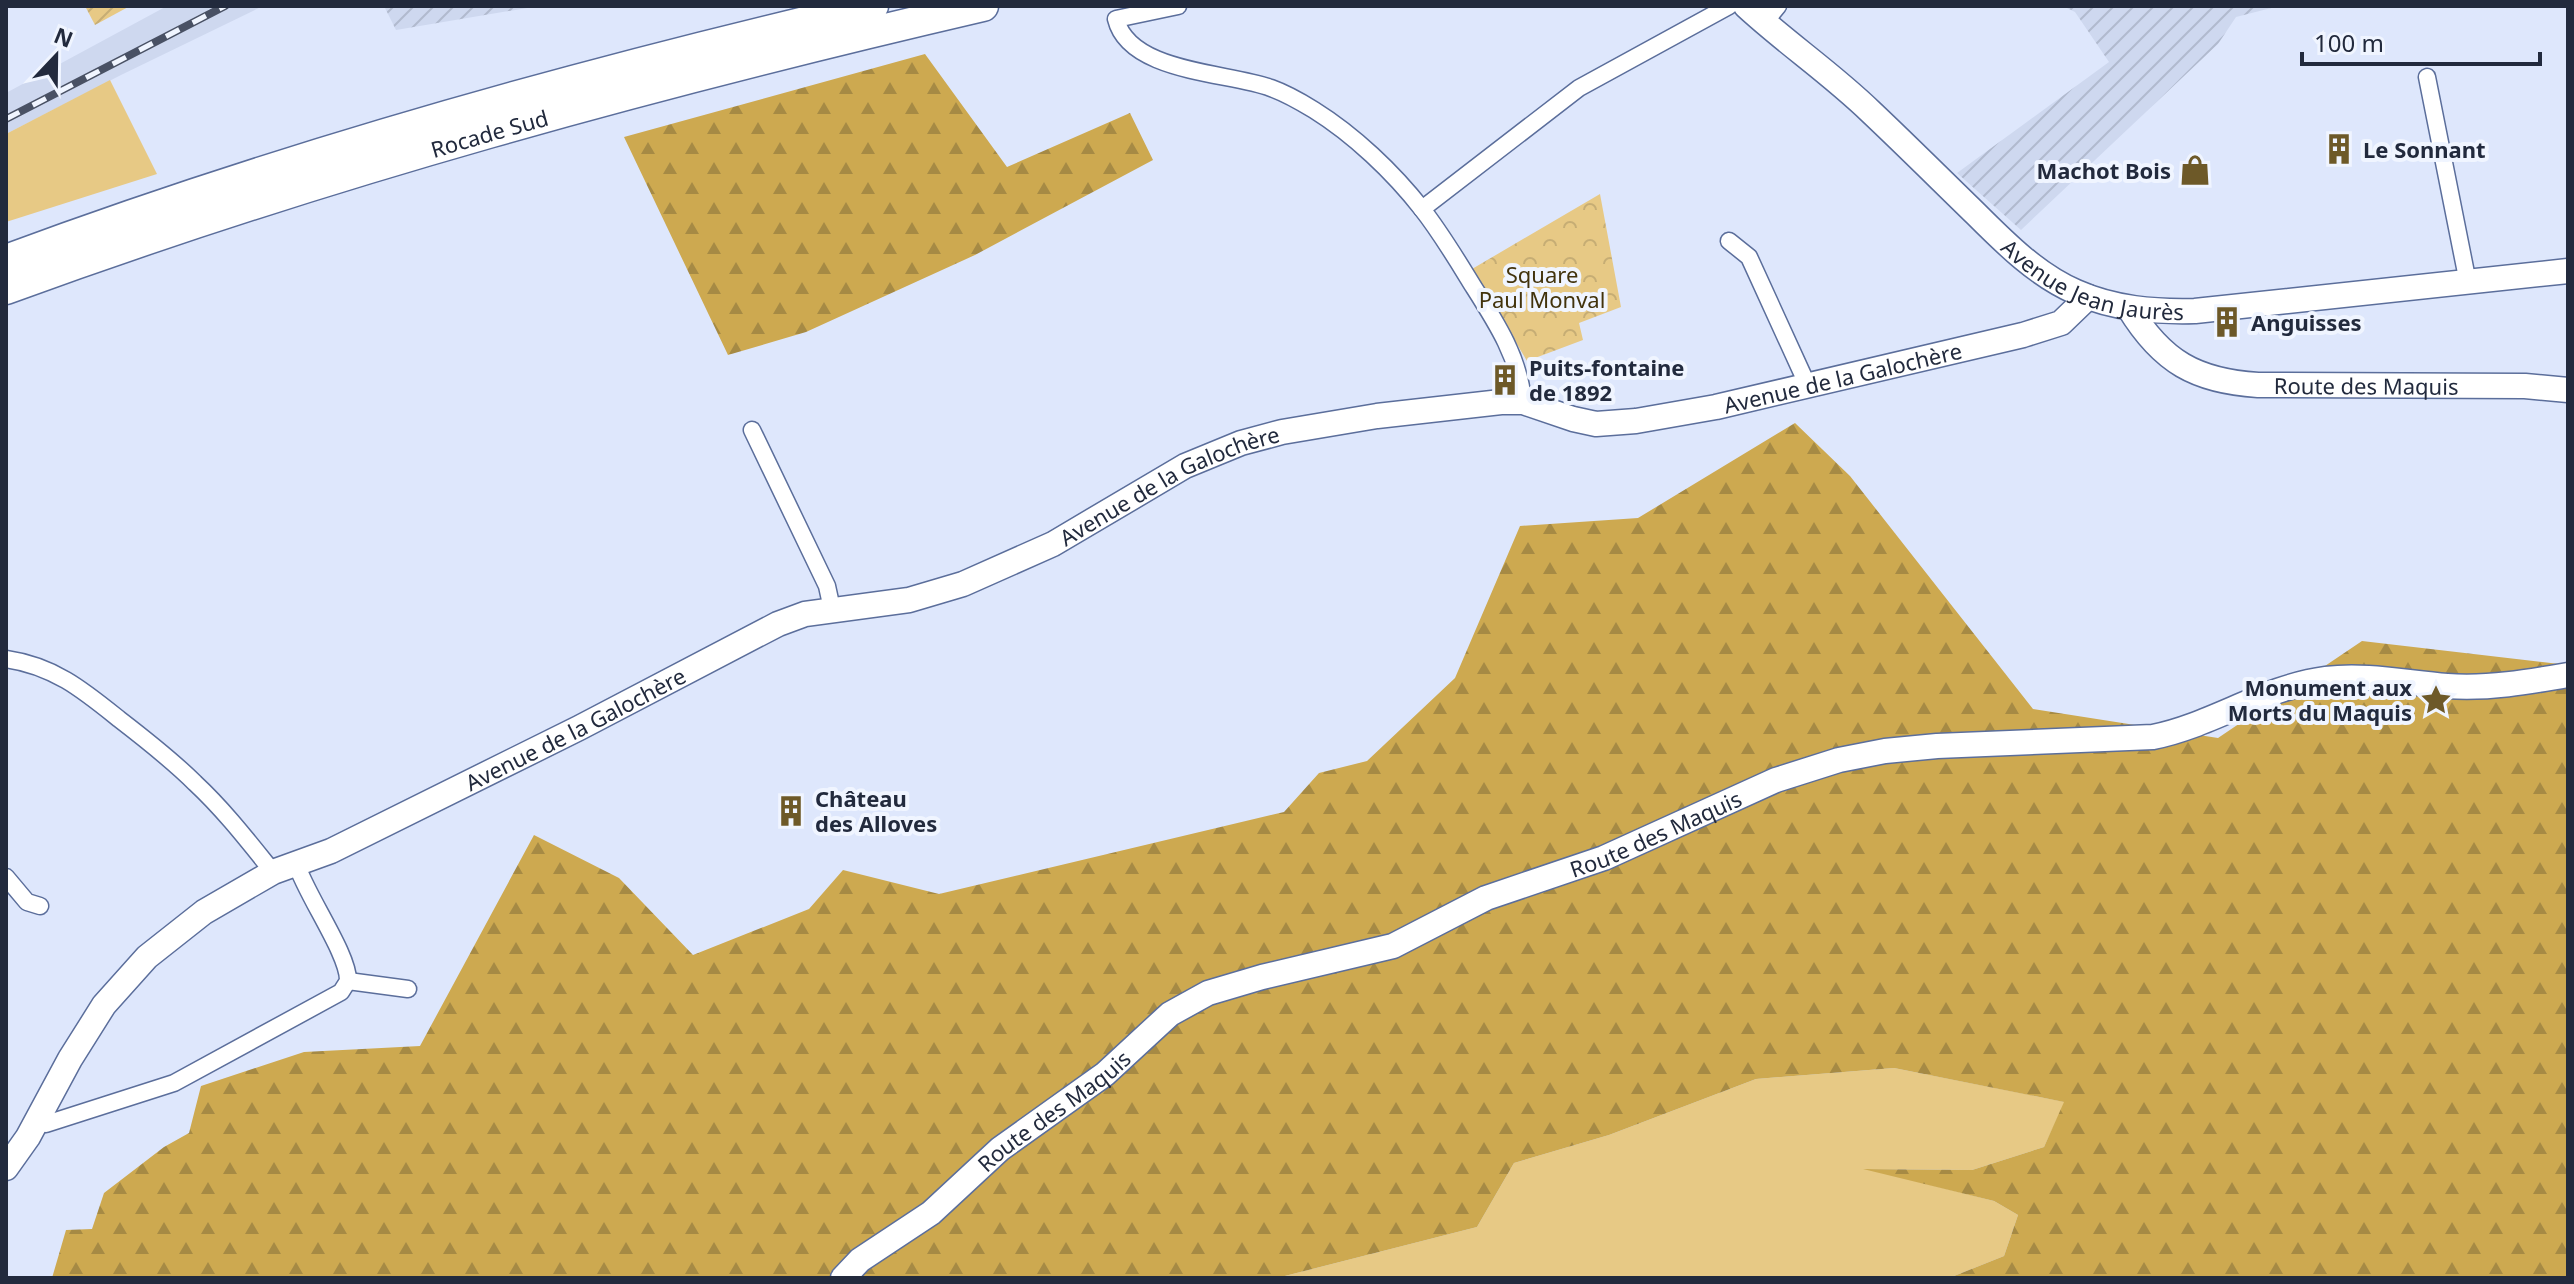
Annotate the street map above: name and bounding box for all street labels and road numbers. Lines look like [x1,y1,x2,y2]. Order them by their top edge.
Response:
street label: Rocade Sud [427,102,551,164]
street label: Avenue Jean Jaurès [1996,232,2184,326]
street label: Avenue de la Galochère [1721,335,1965,420]
street label: Route des Maquis [2274,370,2459,401]
street label: Avenue de la Galochère [1053,418,1283,552]
street label: Avenue de la Galochère [460,660,691,797]
street label: Route des Maquis [1566,783,1746,884]
street label: Route des Maquis [970,1043,1137,1178]

